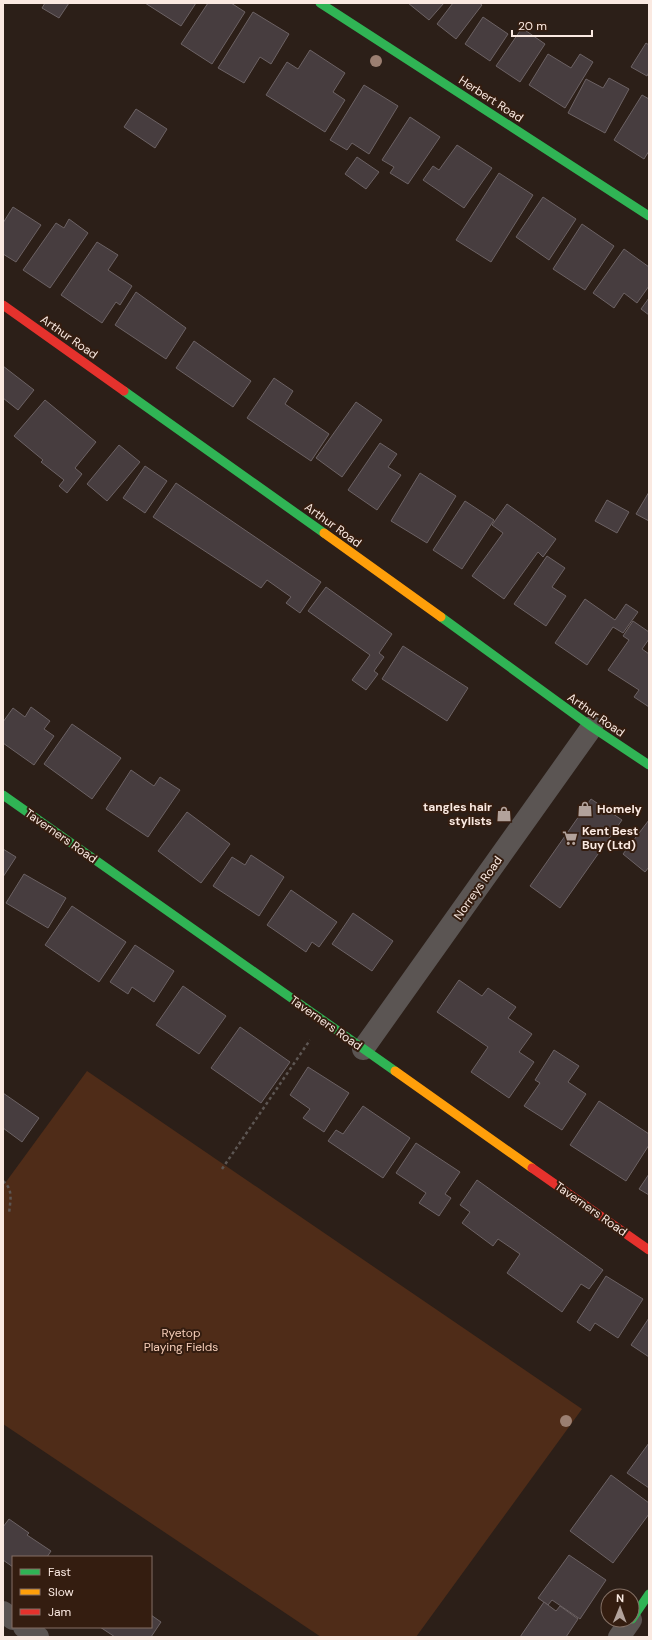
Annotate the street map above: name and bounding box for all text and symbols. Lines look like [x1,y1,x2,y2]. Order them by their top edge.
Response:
scale bar [512,12,592,38]
text: 20 m [518,18,547,34]
street label: Herbert Road [456,72,526,126]
street label: Arthur Road [37,311,101,363]
street label: Arthur Road [301,499,365,551]
street label: Arthur Road [564,689,628,741]
place label: tangles hair stylists [423,799,492,829]
shop icon: Homely [576,800,594,818]
place label: Homely [597,801,643,817]
street label: Taverners Road [22,805,100,867]
shop icon: tangles hair stylists [495,805,513,823]
place label: Kent Best Buy (Ltd) [582,823,638,853]
supermarket icon: Kent Best Buy (Ltd) [561,829,579,847]
street label: Norreys Road [450,853,506,923]
street label: Taverners Road [287,992,365,1054]
street label: Taverners Road [552,1178,630,1240]
park label: Ryetop Playing Fields [144,1325,218,1355]
legend [12,1556,152,1628]
text: Fast [48,1564,71,1580]
text: Slow [48,1584,74,1600]
north arrow [600,1588,640,1628]
text: N [616,1591,624,1605]
text: Jam [48,1604,71,1620]

